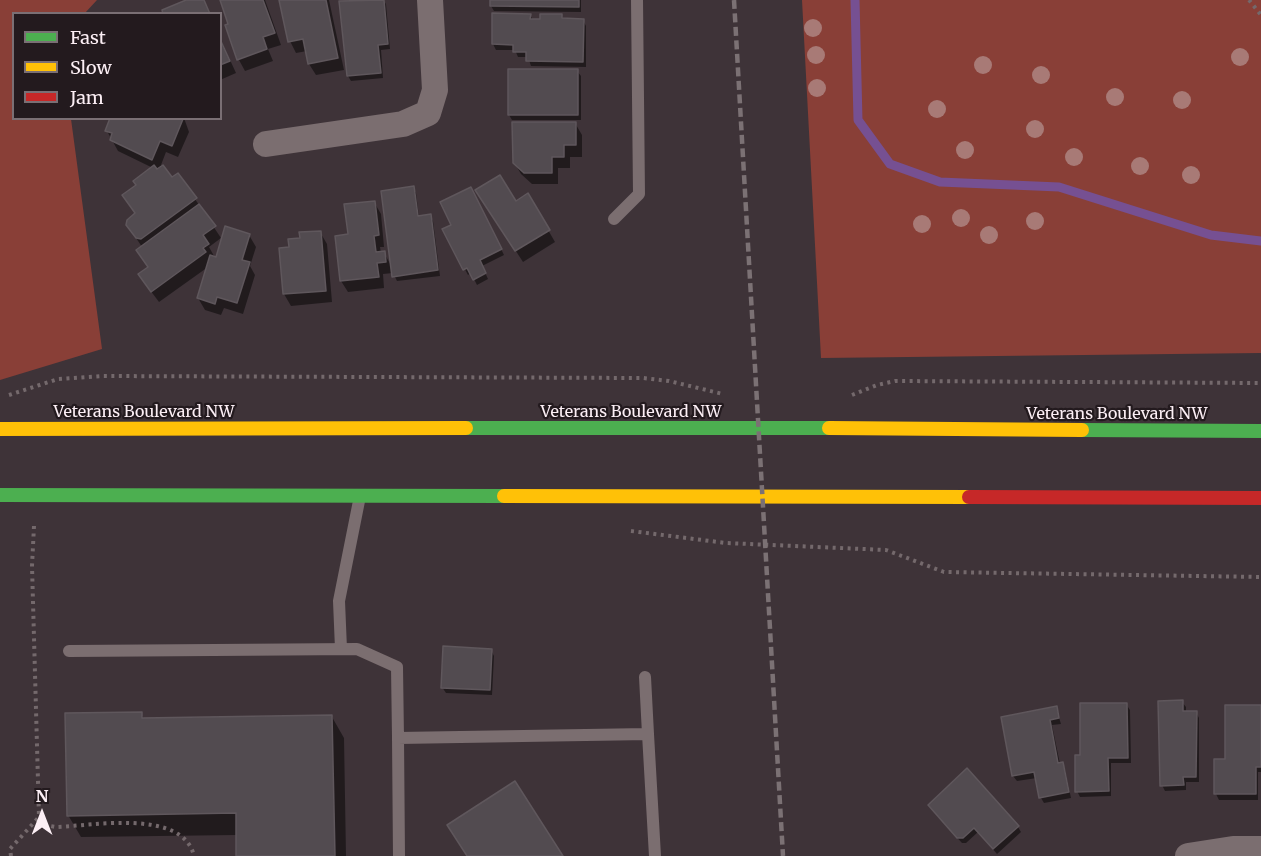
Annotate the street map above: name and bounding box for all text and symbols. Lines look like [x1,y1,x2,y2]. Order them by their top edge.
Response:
legend [12,12,222,120]
text: Fast [70,26,106,49]
text: Slow [70,56,112,79]
text: Jam [70,86,104,109]
street label: Veterans Boulevard NW [54,402,234,422]
street label: Veterans Boulevard NW [541,402,721,422]
street label: Veterans Boulevard NW [1027,404,1207,424]
north arrow [12,784,72,844]
text: N [36,786,48,806]

